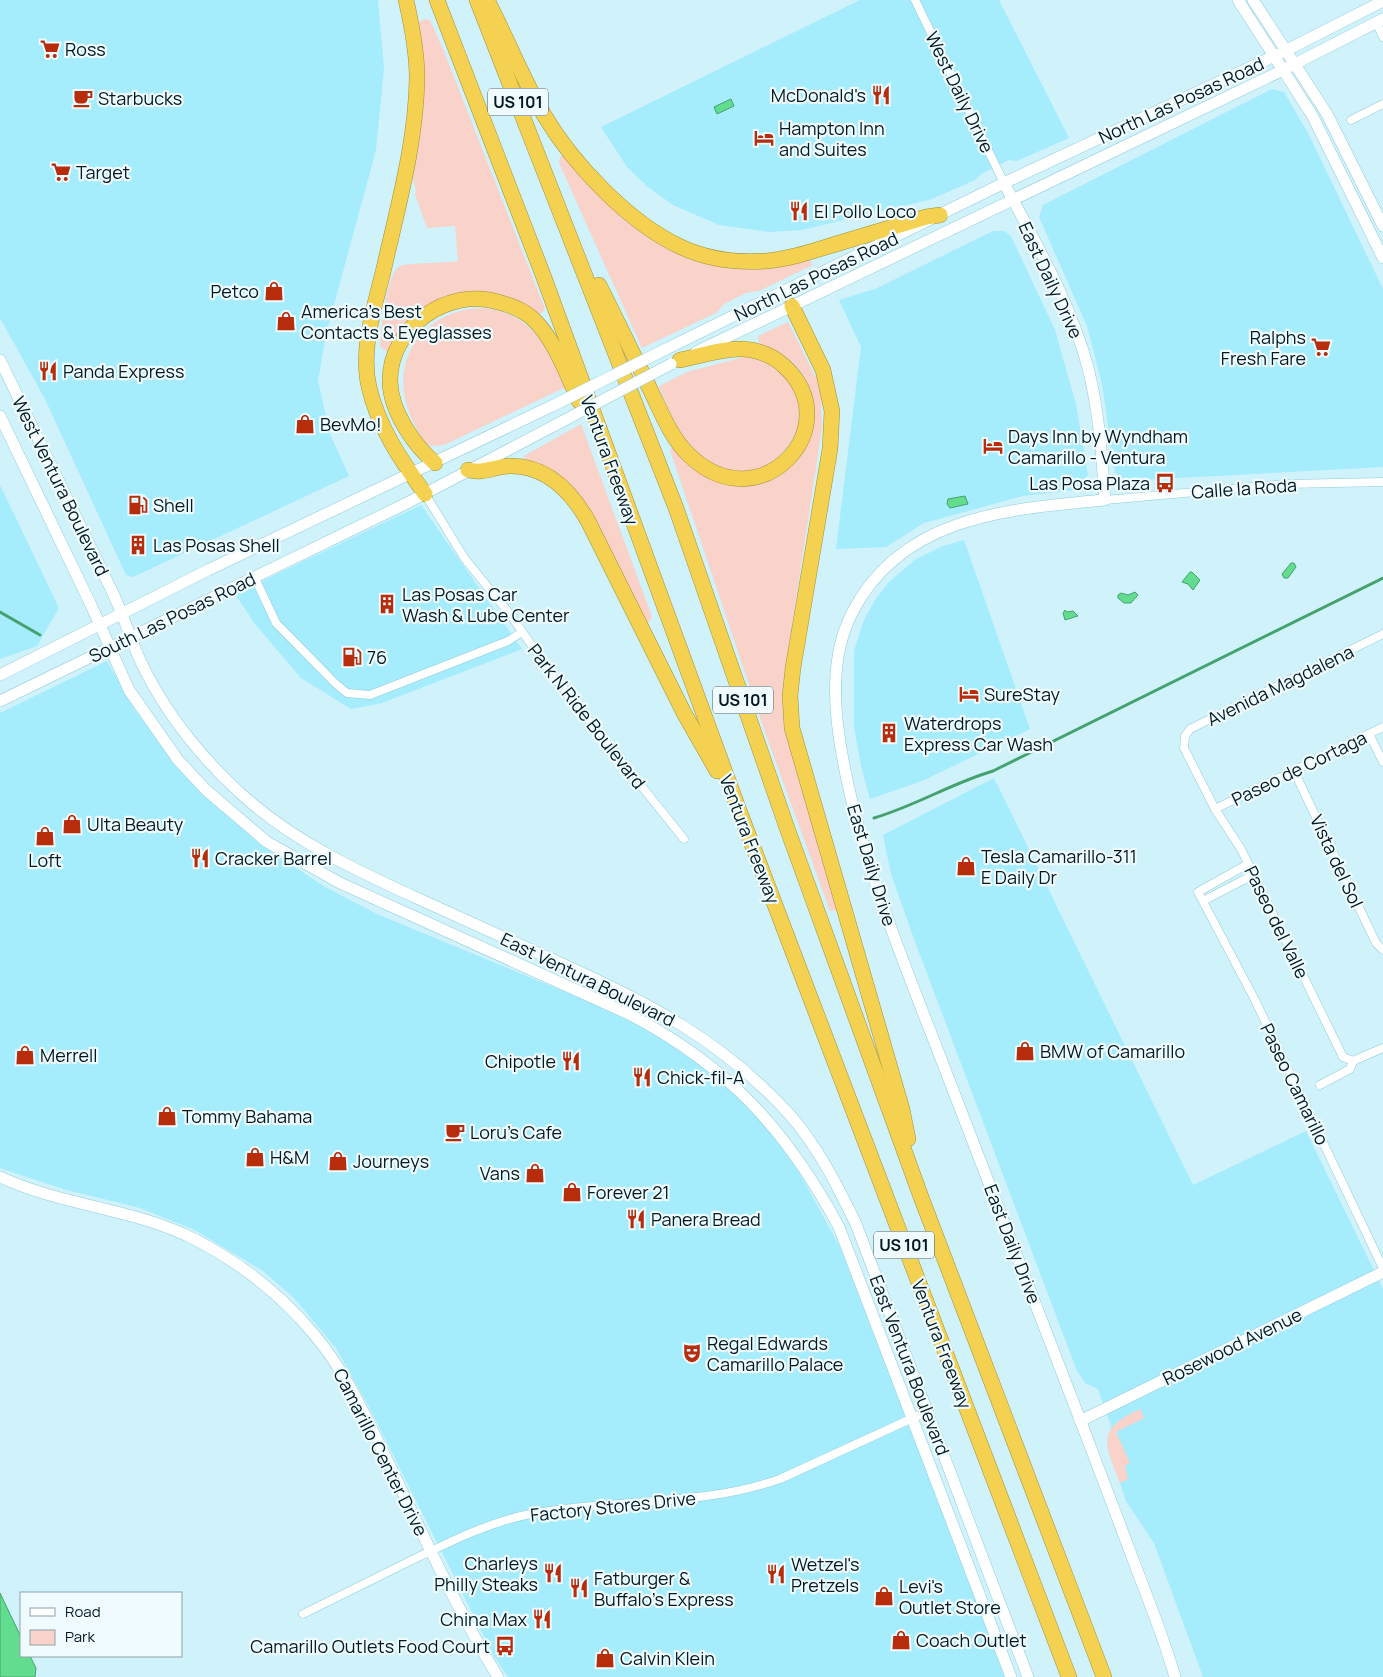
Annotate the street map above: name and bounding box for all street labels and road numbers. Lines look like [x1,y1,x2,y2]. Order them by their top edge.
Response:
street label: West Daily Drive [920,27,1000,157]
street label: North Las Posas Road [1094,51,1268,149]
road number: US 101 [488,88,548,115]
street label: East Daily Drive [1013,218,1089,342]
street label: North Las Posas Road [730,226,902,326]
street label: West Ventura Boulevard [7,392,115,580]
street label: Ventura Freeway [575,392,645,529]
street label: Calle la Roda [1190,472,1298,504]
street label: South Las Posas Road [85,566,259,668]
street label: Park N Ride Boulevard [523,638,651,794]
street label: Avenida Magdalena [1203,639,1357,731]
road number: US 101 [713,686,773,714]
street label: Paseo de Cortaga [1228,725,1370,811]
street label: Ventura Freeway [714,771,786,908]
street label: East Daily Drive [842,801,902,929]
street label: Vista del Sol [1305,811,1369,911]
street label: Paseo del Valle [1239,862,1315,982]
street label: East Ventura Boulevard [497,926,679,1032]
street label: Paseo Camarillo [1255,1019,1335,1149]
street label: East Daily Drive [979,1181,1047,1307]
road number: US 101 [874,1232,934,1258]
street label: East Ventura Boulevard [865,1271,955,1459]
street label: Ventura Freeway [906,1276,978,1413]
street label: Rosewood Avenue [1158,1302,1306,1390]
street label: Camarillo Center Drive [328,1364,434,1540]
street label: Factory Stores Drive [529,1485,697,1527]

